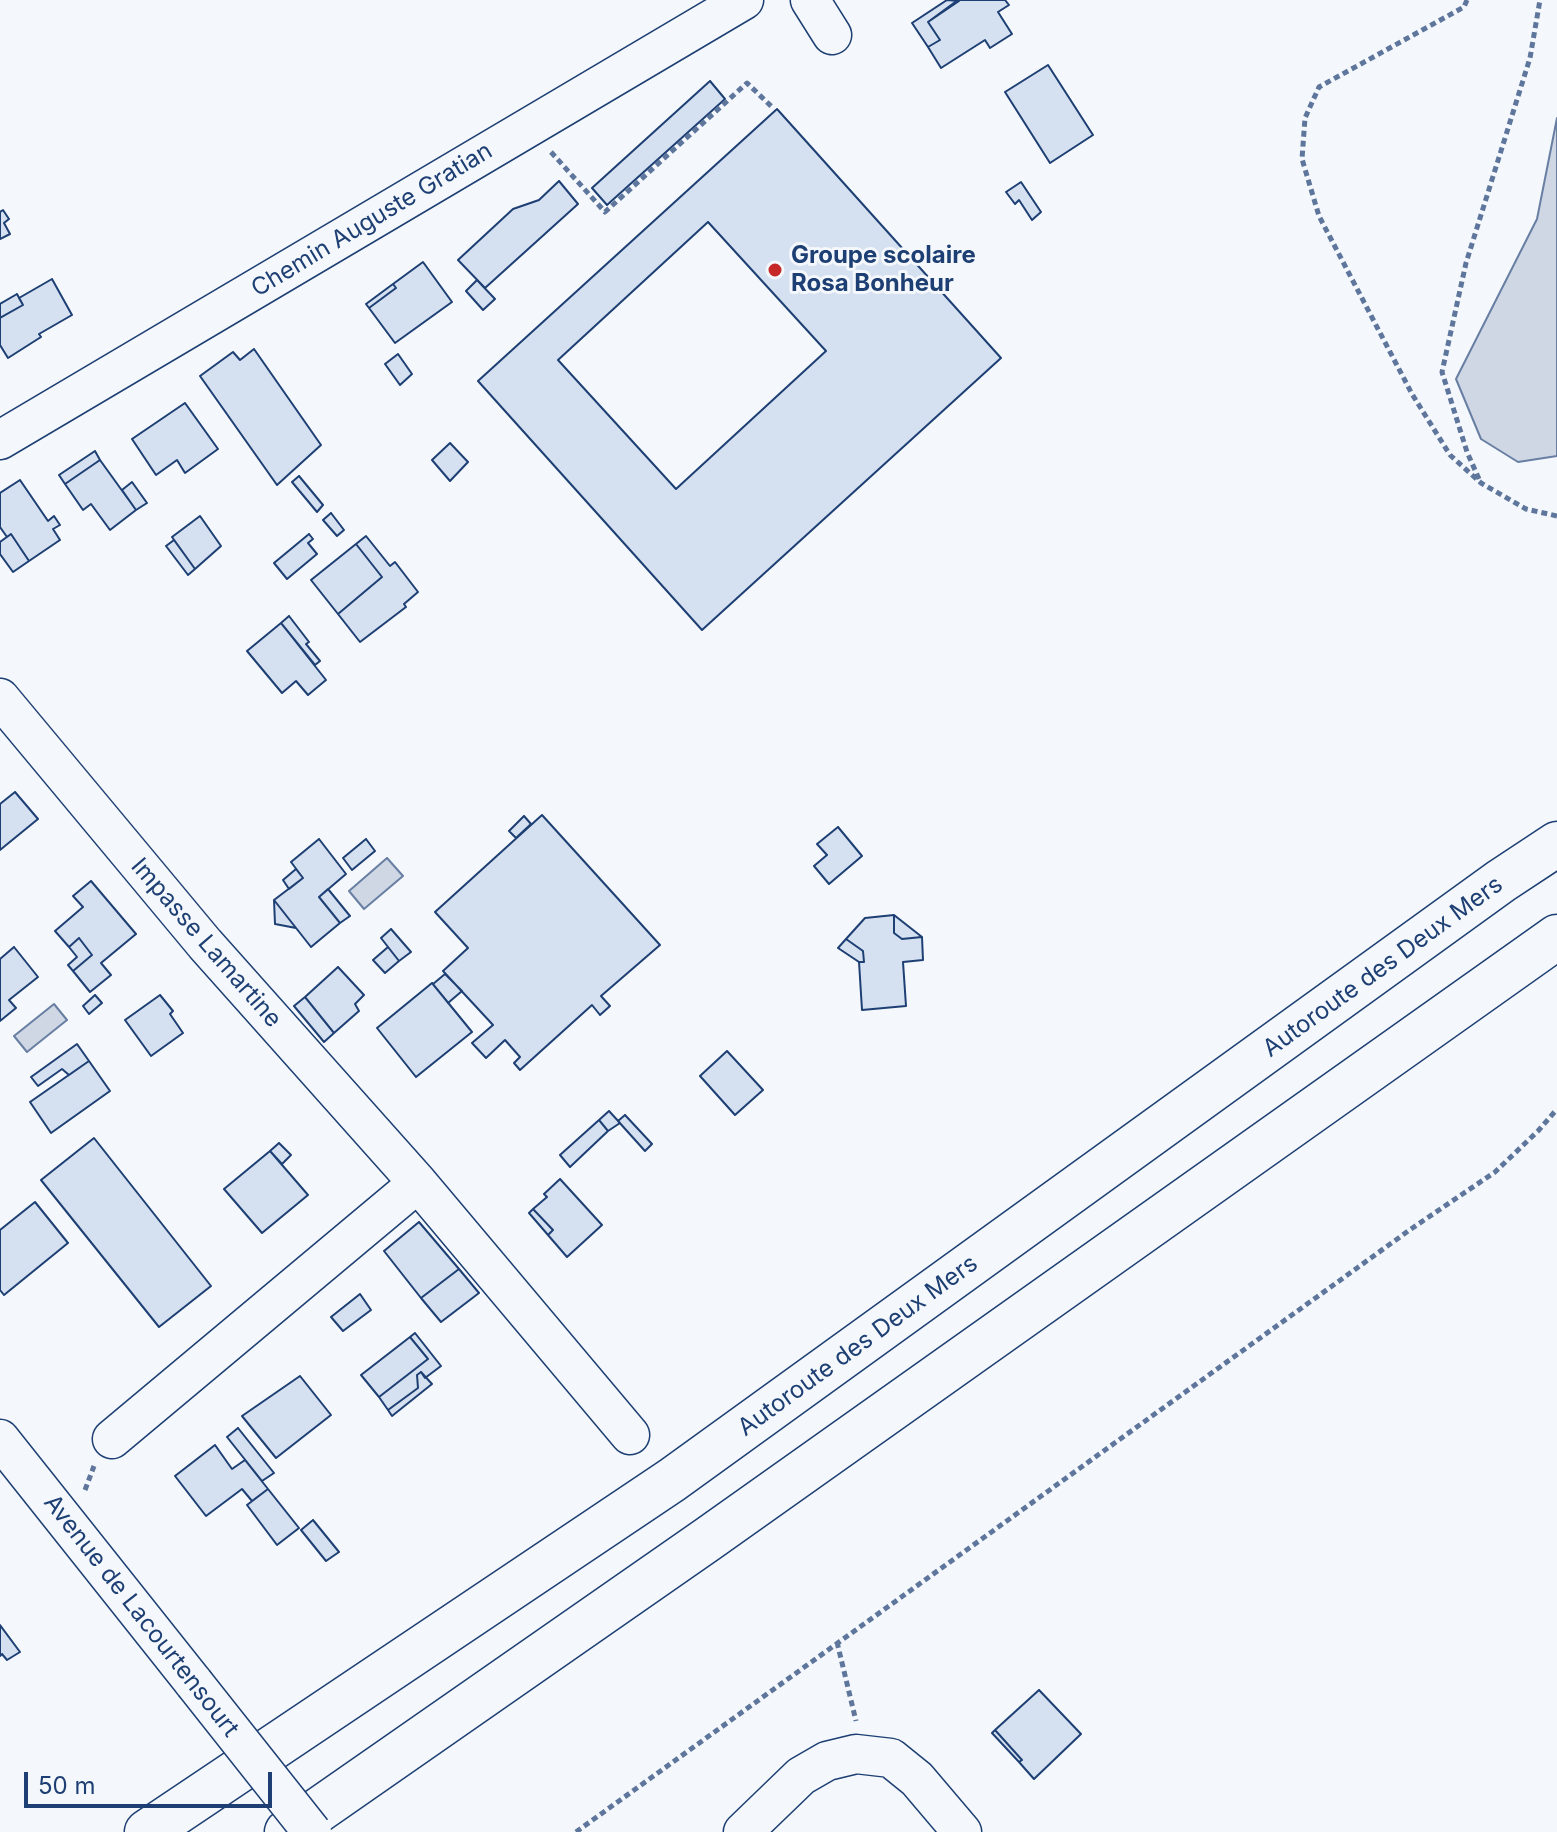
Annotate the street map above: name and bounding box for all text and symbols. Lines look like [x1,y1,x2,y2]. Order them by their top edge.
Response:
street label: Chemin Auguste Gratian [246,137,498,303]
place label: Groupe scolaire Rosa Bonheur [791,242,976,298]
marker: Groupe scolaire Rosa Bonheur [766,261,784,279]
street label: Impasse Lamartine [125,853,287,1033]
street label: Autoroute des Deux Mers [1258,870,1508,1064]
street label: Autoroute des Deux Mers [733,1249,983,1443]
street label: Avenue de Lacourtensourt [37,1489,245,1743]
scale bar [28,1756,276,1806]
text: 50 m [38,1771,96,1800]

